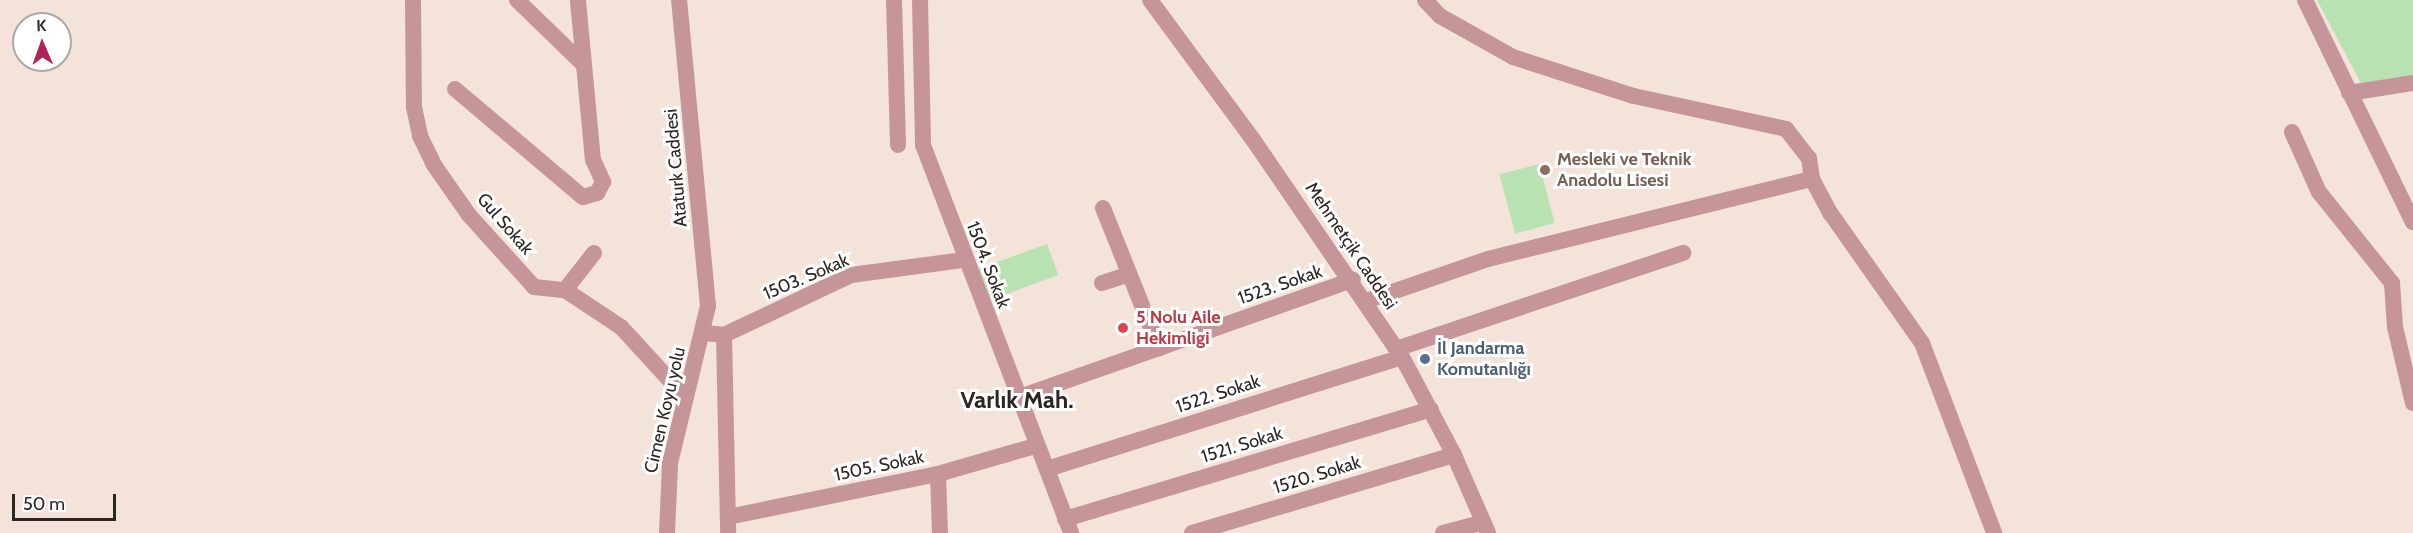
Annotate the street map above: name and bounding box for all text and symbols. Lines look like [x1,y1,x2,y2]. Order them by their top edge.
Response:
north arrow [12,12,72,72]
text: K [36,16,47,35]
street label: Ataturk Caddesi [660,108,692,228]
place label: Mesleki ve Teknik Anadolu Lisesi [1557,149,1691,192]
marker: Mesleki ve Teknik Anadolu Lisesi [1538,163,1552,177]
street label: Mehmetçik Caddesi [1300,178,1402,314]
street label: Gul Sokak [472,189,538,259]
street label: 1504. Sokak [962,219,1014,311]
street label: 1503. Sokak [760,249,852,305]
street label: 1523. Sokak [1235,261,1325,309]
place label: 5 Nolu Aile Hekimligi [1136,307,1221,350]
marker: 5 Nolu Aile Hekimligi [1114,319,1132,337]
place label: İl Jandarma Komutanlığı [1437,338,1531,380]
street label: Cimen Koyu yolu [640,345,690,475]
marker: İl Jandarma Komutanlığı [1418,352,1432,366]
street label: 1522. Sokak [1173,370,1263,418]
district label: Varlık Mah. [960,386,1074,414]
street label: 1521. Sokak [1199,422,1285,468]
street label: 1505. Sokak [832,446,926,486]
street label: 1520. Sokak [1271,451,1363,499]
scale bar [15,482,118,520]
text: 50 m [23,493,65,515]

